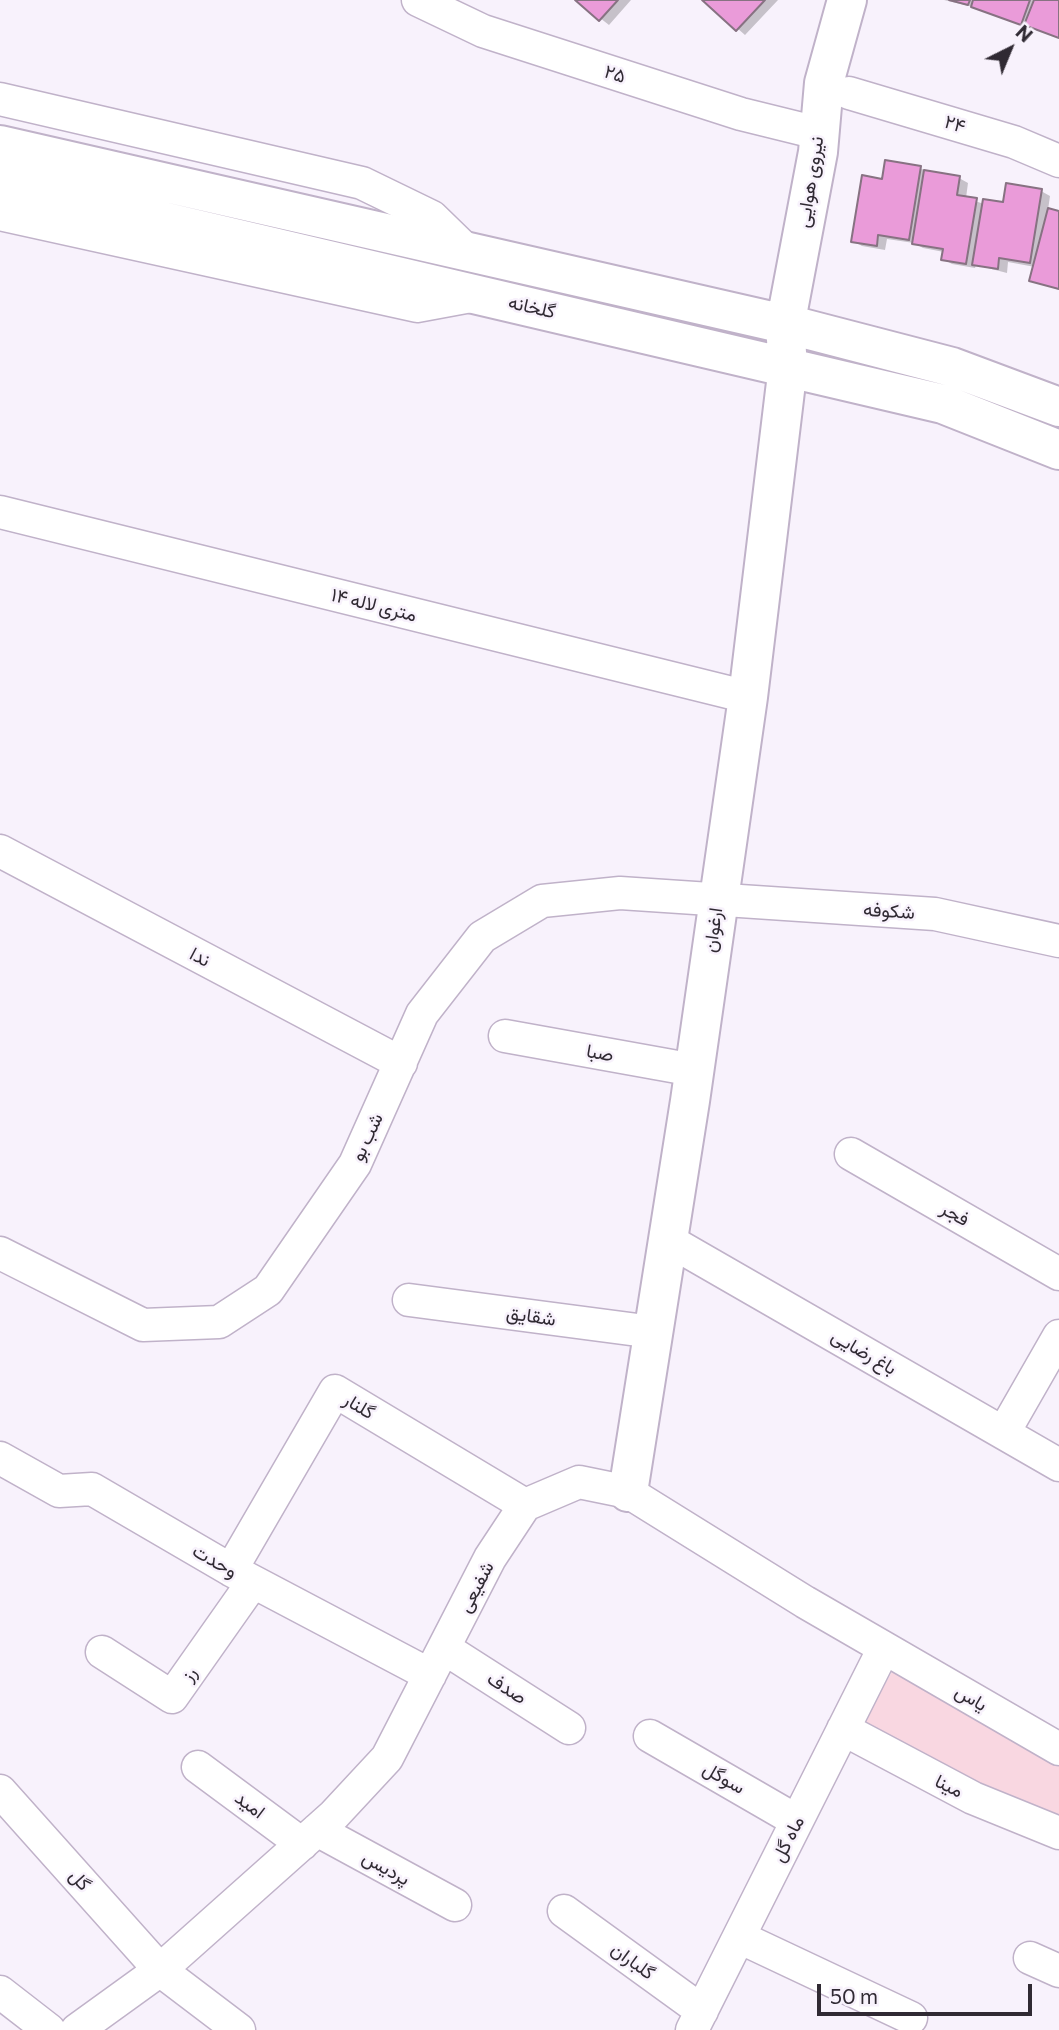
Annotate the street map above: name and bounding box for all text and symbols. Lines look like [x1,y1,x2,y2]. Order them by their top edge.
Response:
north arrow [975,14,1045,84]
text: N [1012,20,1038,47]
street label: ۲۵ [601,60,629,88]
street label: ۲۴ [942,110,968,138]
street label: نیروی هوایی [792,135,828,229]
street label: گلخانه [506,291,558,323]
street label: ۱۴ متری لاله [329,583,419,627]
street label: شکوفه [862,898,916,924]
street label: ارغوان [699,906,727,954]
street label: ندا [186,942,214,972]
street label: صبا [585,1039,615,1067]
street label: شب بو [346,1109,388,1165]
street label: فجر [937,1197,973,1231]
street label: شقایق [505,1301,557,1331]
street label: باغ رضایی [827,1324,901,1380]
street label: گلنار [339,1388,379,1424]
street label: وحدت [189,1539,241,1583]
street label: شفیعی [453,1558,499,1616]
street label: رز [176,1662,202,1686]
street label: صدف [483,1667,531,1709]
street label: یاس [951,1680,991,1716]
street label: سوگل [699,1757,749,1799]
street label: مینا [931,1770,967,1802]
street label: امید [231,1786,269,1824]
street label: ماه گل [767,1812,809,1866]
street label: پردیس [358,1846,414,1890]
street label: گل [64,1865,96,1895]
street label: گلباران [607,1938,659,1984]
scale bar [821,1970,1036,2014]
text: 50 m [830,1983,878,2008]

